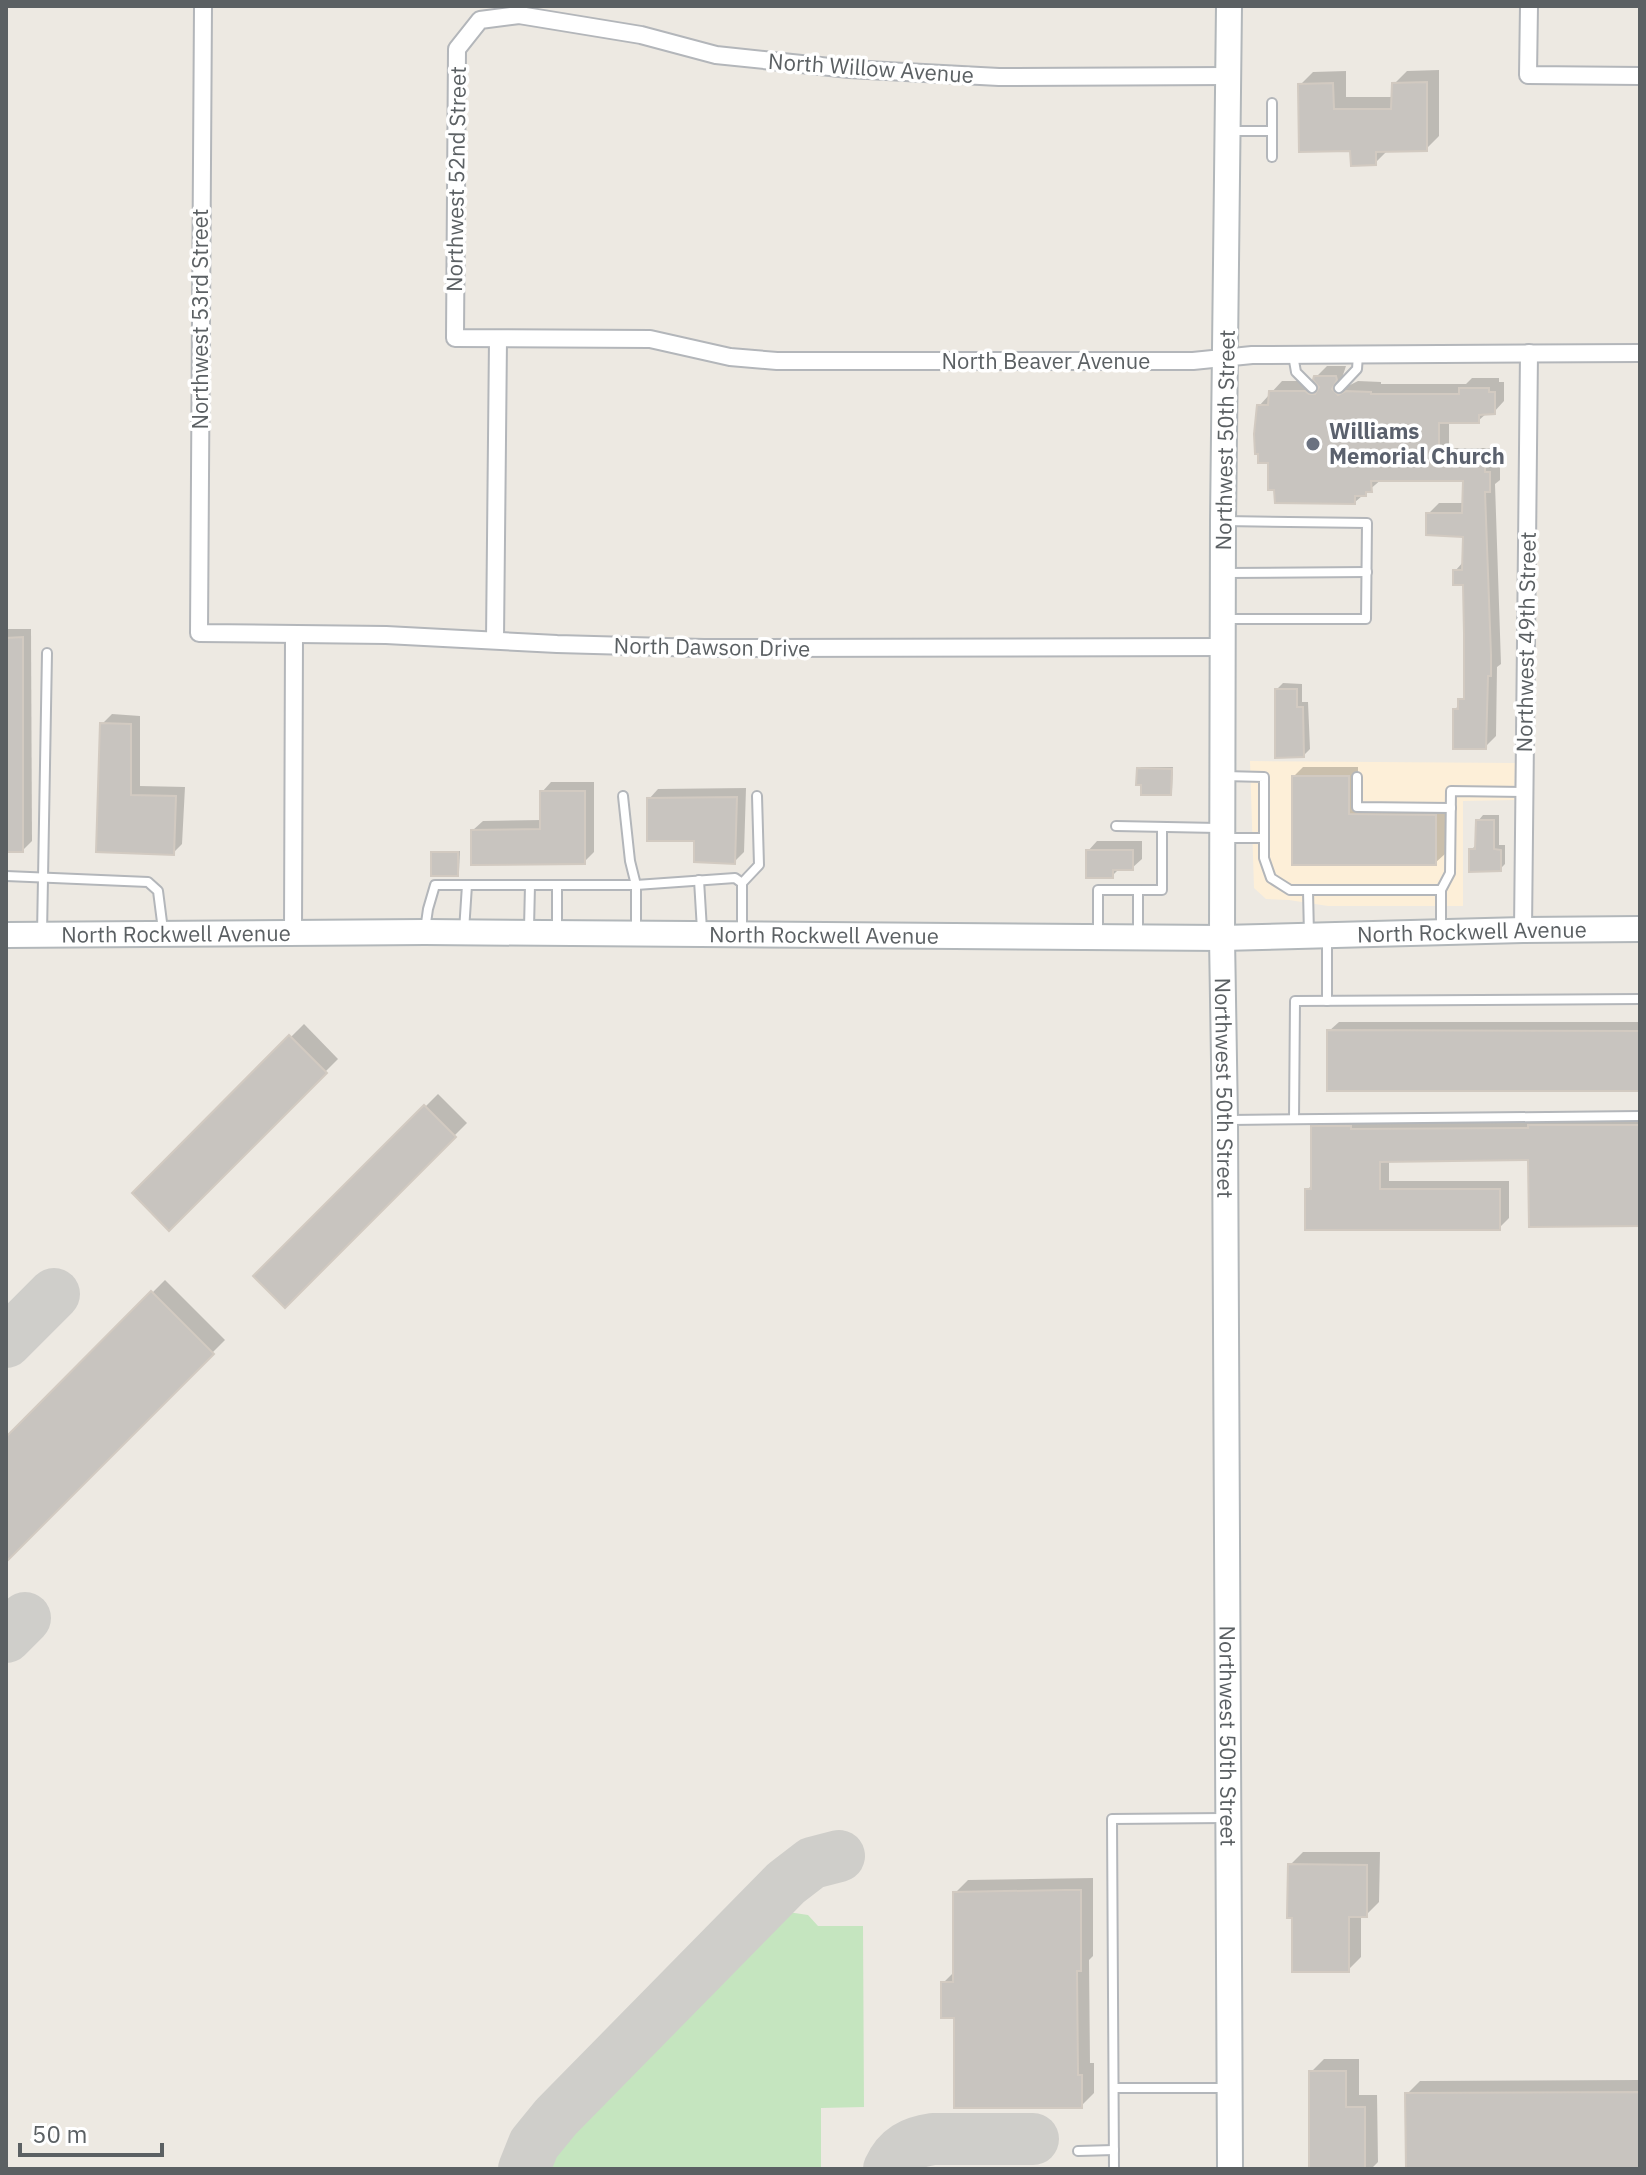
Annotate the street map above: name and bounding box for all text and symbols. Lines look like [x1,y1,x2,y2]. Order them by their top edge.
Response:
street label: North Willow Avenue [767,46,975,89]
street label: Northwest 52nd Street [439,66,472,292]
street label: Northwest 53rd Street [185,208,214,430]
street label: Northwest 50th Street [1208,329,1241,551]
street label: North Beaver Avenue [942,346,1150,375]
place label: Williams Memorial Church [1329,416,1505,470]
marker: Williams Memorial Church [1304,435,1322,453]
street label: Northwest 49th Street [1509,531,1542,753]
street label: North Dawson Drive [614,630,811,663]
street label: North Rockwell Avenue [1357,914,1587,948]
street label: North Rockwell Avenue [61,918,291,949]
street label: North Rockwell Avenue [709,919,939,950]
street label: Northwest 50th Street [1209,977,1240,1198]
street label: Northwest 50th Street [1213,1625,1243,1846]
scale bar [20,2107,162,2157]
text: 50 m [32,2118,87,2150]

